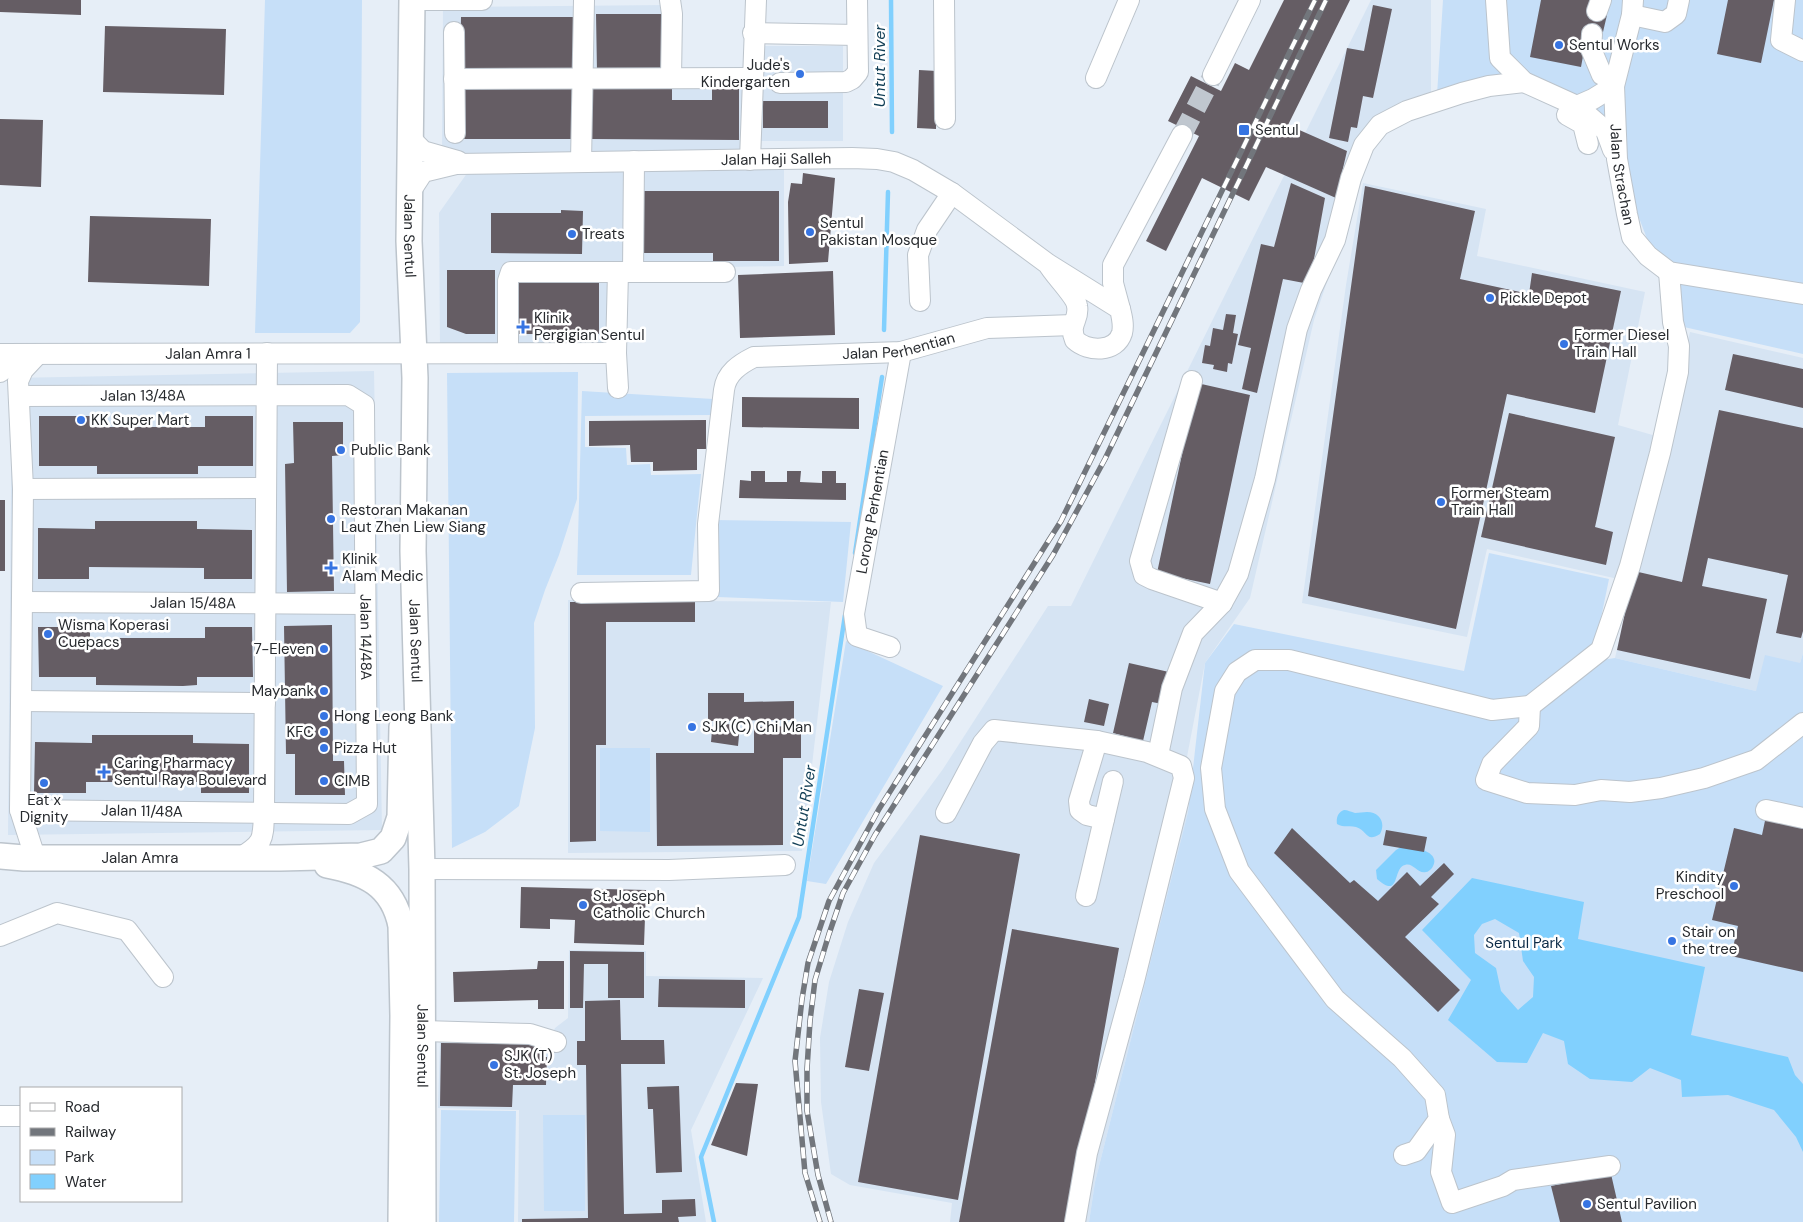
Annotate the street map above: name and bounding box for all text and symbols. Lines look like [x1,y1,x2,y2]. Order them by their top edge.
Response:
water label: Untut River [869,24,890,107]
place label: Sentul Works [1569,35,1660,55]
marker: Sentul Works [1553,39,1565,51]
place label: Jude's Kindergarten [701,55,790,92]
marker: Jude's Kindergarten [794,68,806,80]
place label: Sentul [1255,120,1299,140]
marker: Sentul [1237,123,1251,137]
street label: Jalan Strachan [1606,123,1639,227]
street label: Jalan Haji Salleh [721,148,831,170]
street label: Jalan Sentul [399,194,421,278]
place label: Sentul Pakistan Mosque [820,213,937,250]
place label: Treats [582,224,625,244]
marker: Sentul Pakistan Mosque [804,226,816,238]
marker: Treats [566,228,578,240]
place label: Pickle Depot [1500,288,1587,308]
marker: Pickle Depot [1484,292,1496,304]
place label: Klinik Pergigian Sentul [534,308,645,345]
marker: Klinik Pergigian Sentul [516,320,530,334]
place label: Former Diesel Train Hall [1574,325,1669,362]
street label: Jalan Perhentian [842,327,957,364]
marker: Former Diesel Train Hall [1558,338,1570,350]
street label: Jalan Amra 1 [165,344,251,364]
street label: Jalan 13/48A [100,385,186,406]
place label: KK Super Mart [91,410,190,430]
marker: KK Super Mart [75,414,87,426]
place label: Public Bank [351,440,431,460]
marker: Public Bank [335,444,347,456]
street label: Lorong Perhentian [851,448,893,575]
place label: Former Steam Train Hall [1451,483,1549,520]
marker: Former Steam Train Hall [1435,496,1447,508]
place label: Restoran Makanan Laut Zhen Liew Siang [341,500,486,537]
marker: Restoran Makanan Laut Zhen Liew Siang [325,513,337,525]
place label: Klinik Alam Medic [342,549,424,586]
marker: Klinik Alam Medic [324,561,338,575]
street label: Jalan 15/48A [150,593,236,613]
street label: Jalan 14/48A [355,594,376,680]
street label: Jalan Sentul [404,599,427,683]
place label: Wisma Koperasi Cuepacs [58,615,169,652]
marker: Wisma Koperasi Cuepacs [42,628,54,640]
place label: 7-Eleven [254,639,314,659]
marker: 7-Eleven [318,643,330,655]
place label: Maybank [251,681,314,701]
marker: Maybank [318,685,330,697]
place label: Hong Leong Bank [334,706,454,726]
marker: Hong Leong Bank [318,710,330,722]
place label: SJK (C) Chi Man [702,717,812,737]
marker: SJK (C) Chi Man [686,721,698,733]
place label: KFC [286,722,314,742]
marker: KFC [318,726,330,738]
place label: Pizza Hut [334,738,397,758]
marker: Pizza Hut [318,742,330,754]
place label: Caring Pharmacy Sentul Raya Boulevard [114,753,267,790]
water label: Untut River [787,763,821,848]
marker: Caring Pharmacy Sentul Raya Boulevard [98,766,110,778]
place label: CIMB [334,771,370,791]
marker: CIMB [318,775,330,787]
marker: Eat x Dignity [38,777,50,789]
place label: Eat x Dignity [20,790,69,827]
street label: Jalan 11/48A [101,800,183,822]
street label: Jalan Amra [101,848,178,868]
place label: Kindity Preschool [1656,867,1725,904]
marker: Kindity Preschool [1728,880,1740,892]
place label: St. Joseph Catholic Church [593,886,705,923]
marker: St. Joseph Catholic Church [577,899,589,911]
place label: Stair on the tree [1682,922,1737,959]
park label: Sentul Park [1485,933,1563,953]
marker: Stair on the tree [1666,935,1678,947]
street label: Jalan Sentul [412,1004,433,1088]
place label: SJK (T) St. Joseph [504,1046,576,1083]
marker: SJK (T) St. Joseph [488,1059,500,1071]
legend [20,1087,182,1202]
text: Road [65,1097,100,1117]
text: Railway [65,1122,117,1142]
text: Park [65,1147,95,1167]
text: Water [65,1172,107,1192]
place label: Sentul Pavilion [1597,1194,1697,1214]
marker: Sentul Pavilion [1581,1198,1593,1210]

